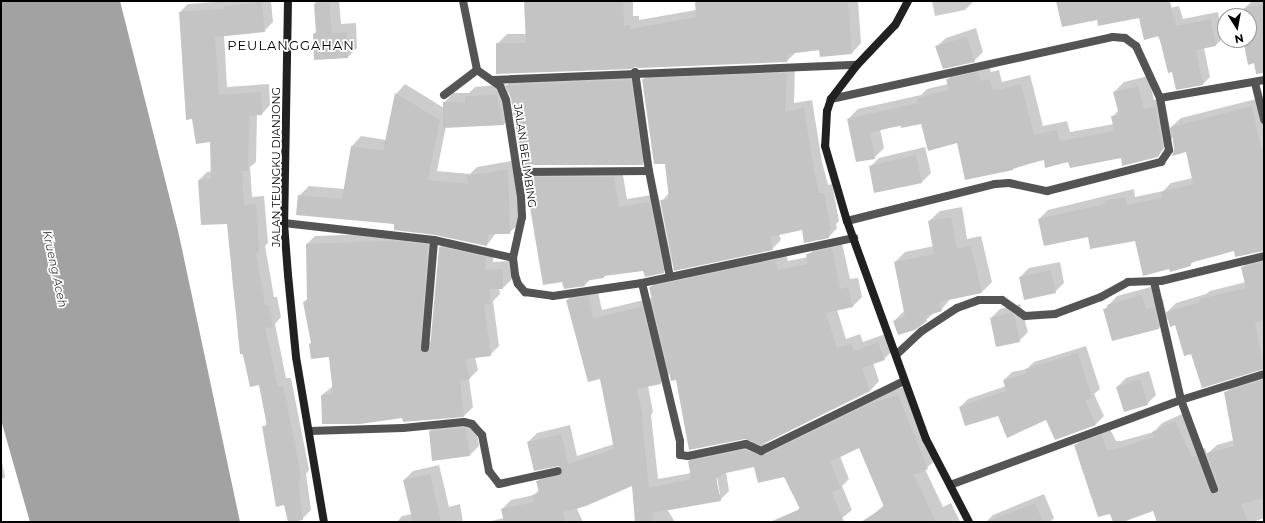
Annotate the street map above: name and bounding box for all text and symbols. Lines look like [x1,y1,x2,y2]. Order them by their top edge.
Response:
north arrow [1217,8,1257,48]
text: N [1233,31,1245,47]
district label: PEULANGGAHAN [227,37,355,53]
street label: JALAN TEUNGKU DIANJONG [269,87,283,247]
street label: JALAN BELIMBING [511,103,539,209]
water label: Krueng Aceh [40,229,70,309]

